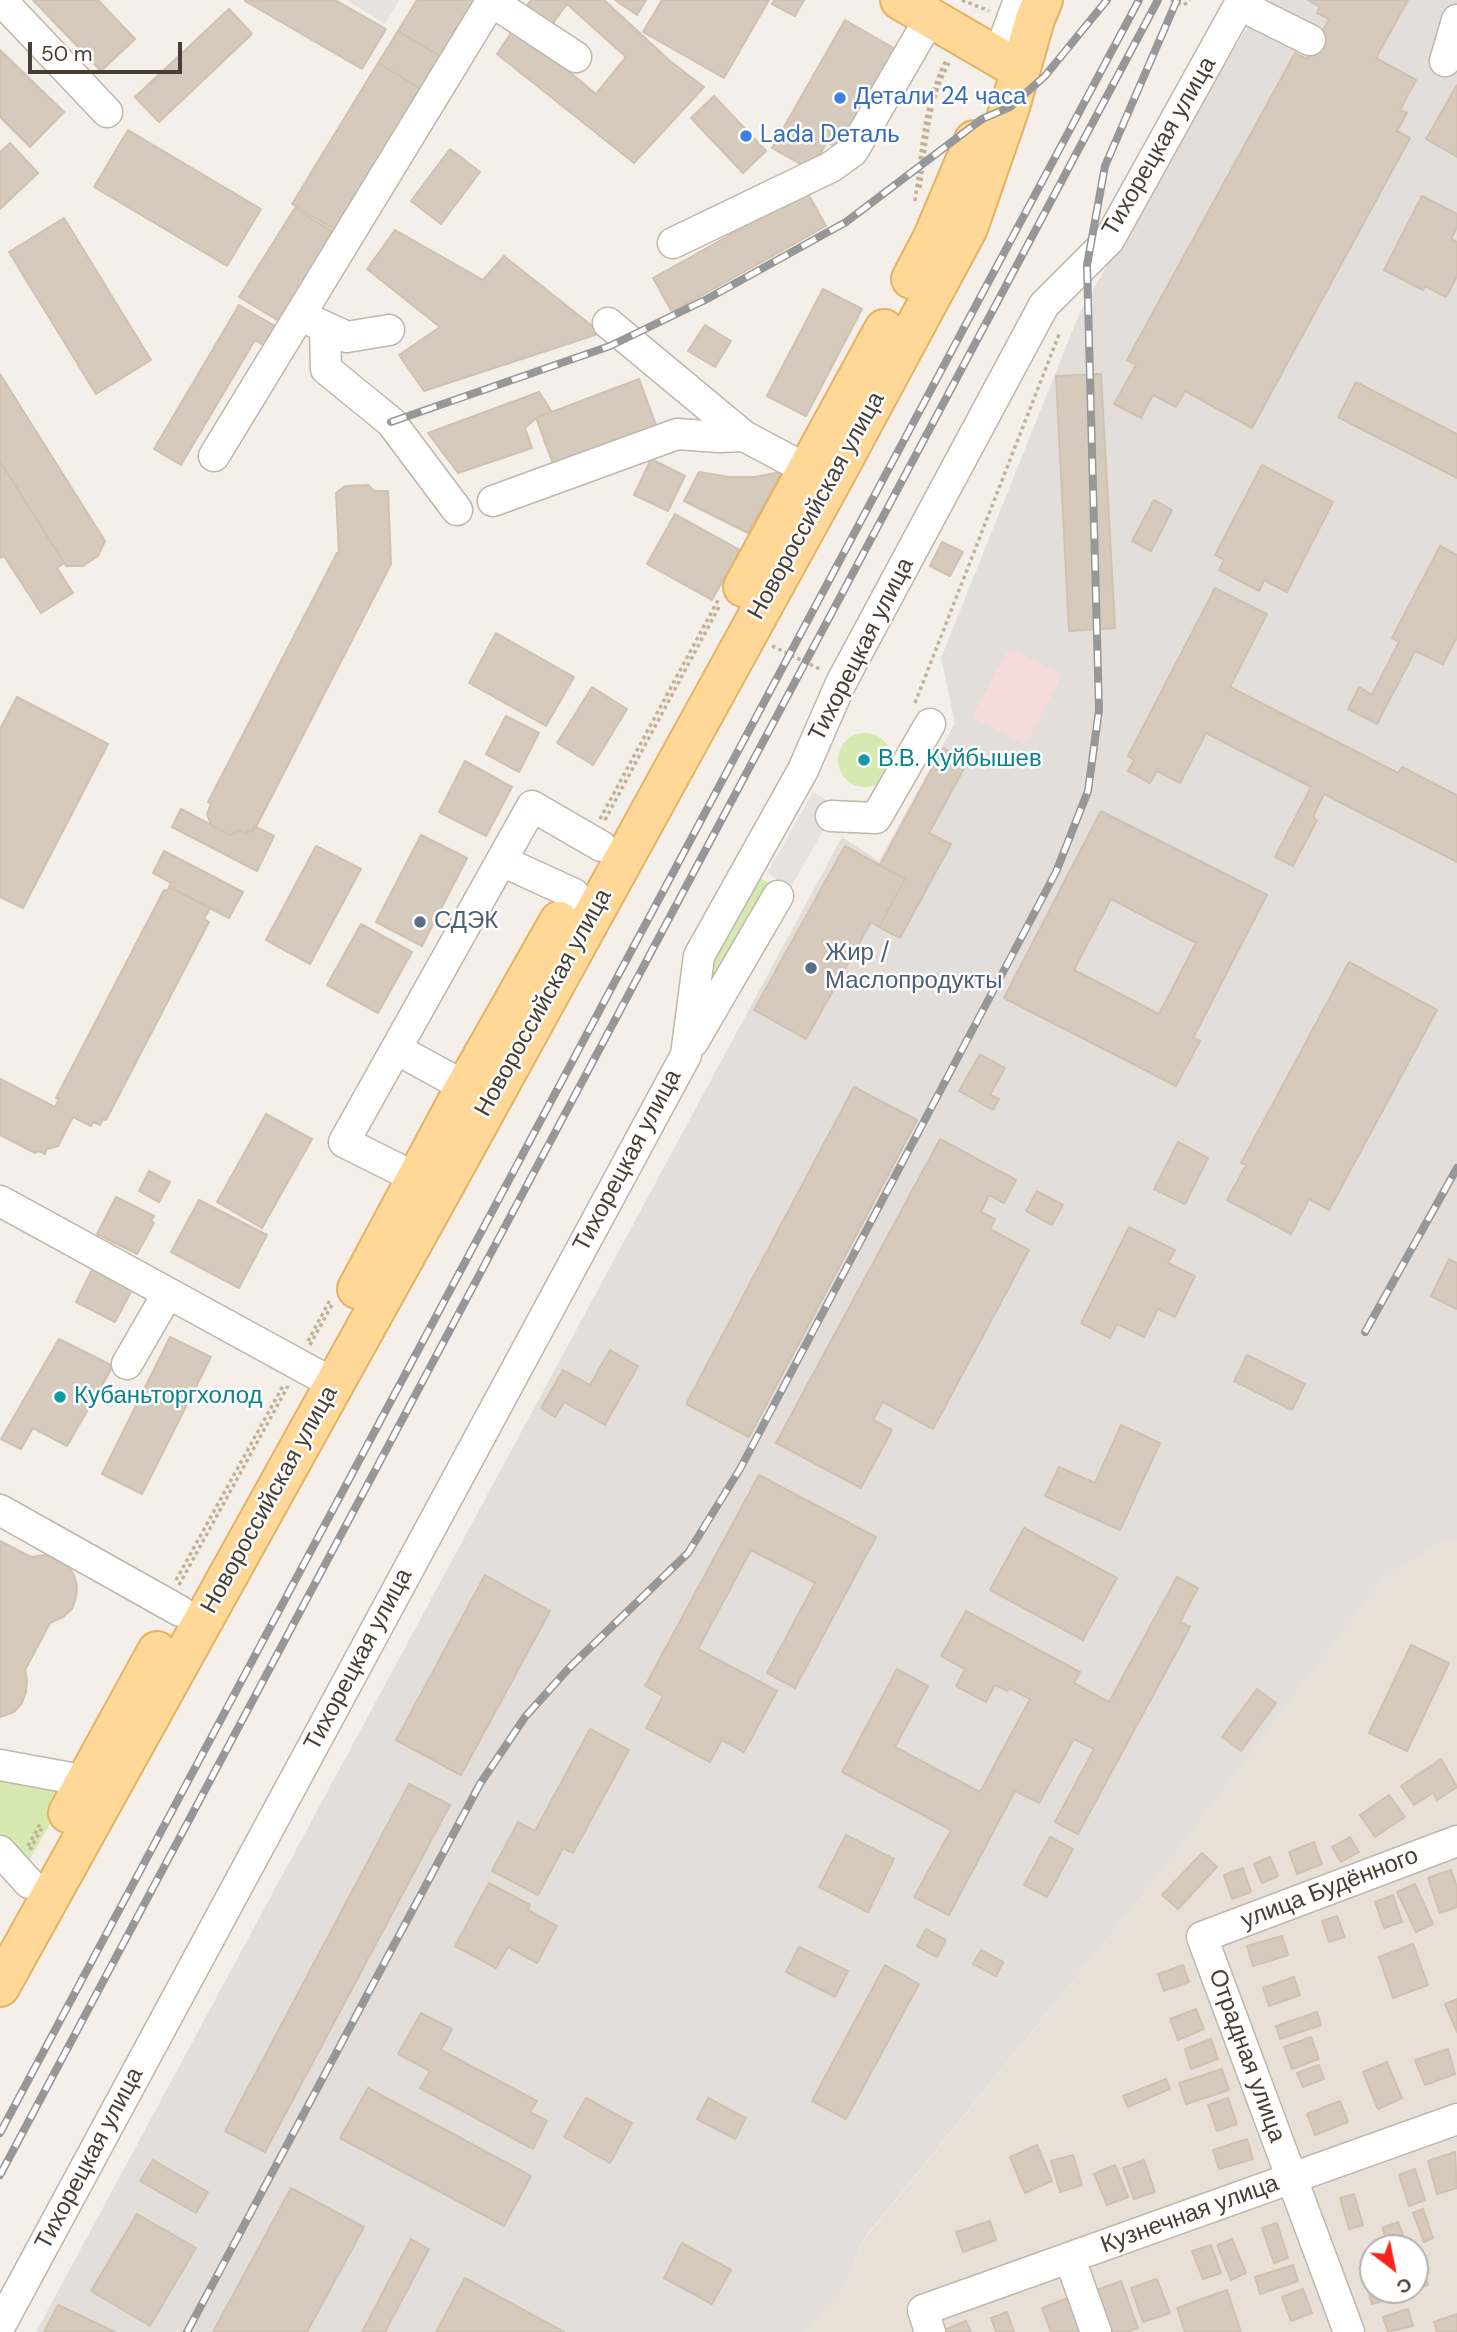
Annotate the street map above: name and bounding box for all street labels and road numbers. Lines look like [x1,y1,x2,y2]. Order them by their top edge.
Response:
street label: Тихорецкая улица [1097,52,1223,242]
street label: Новороссийская улица [742,387,892,625]
street label: Тихорецкая улица [803,553,921,747]
street label: Новороссийская улица [469,884,619,1122]
street label: Тихорецкая улица [568,1065,688,1257]
street label: Новороссийская улица [195,1381,345,1619]
street label: Тихорецкая улица [299,1564,419,1756]
street label: улица Будённого [1237,1842,1423,1936]
street label: Отрадная улица [1201,1965,1291,2147]
street label: Тихорецкая улица [30,2063,150,2255]
street label: Кузнечная улица [1097,2169,1283,2261]

